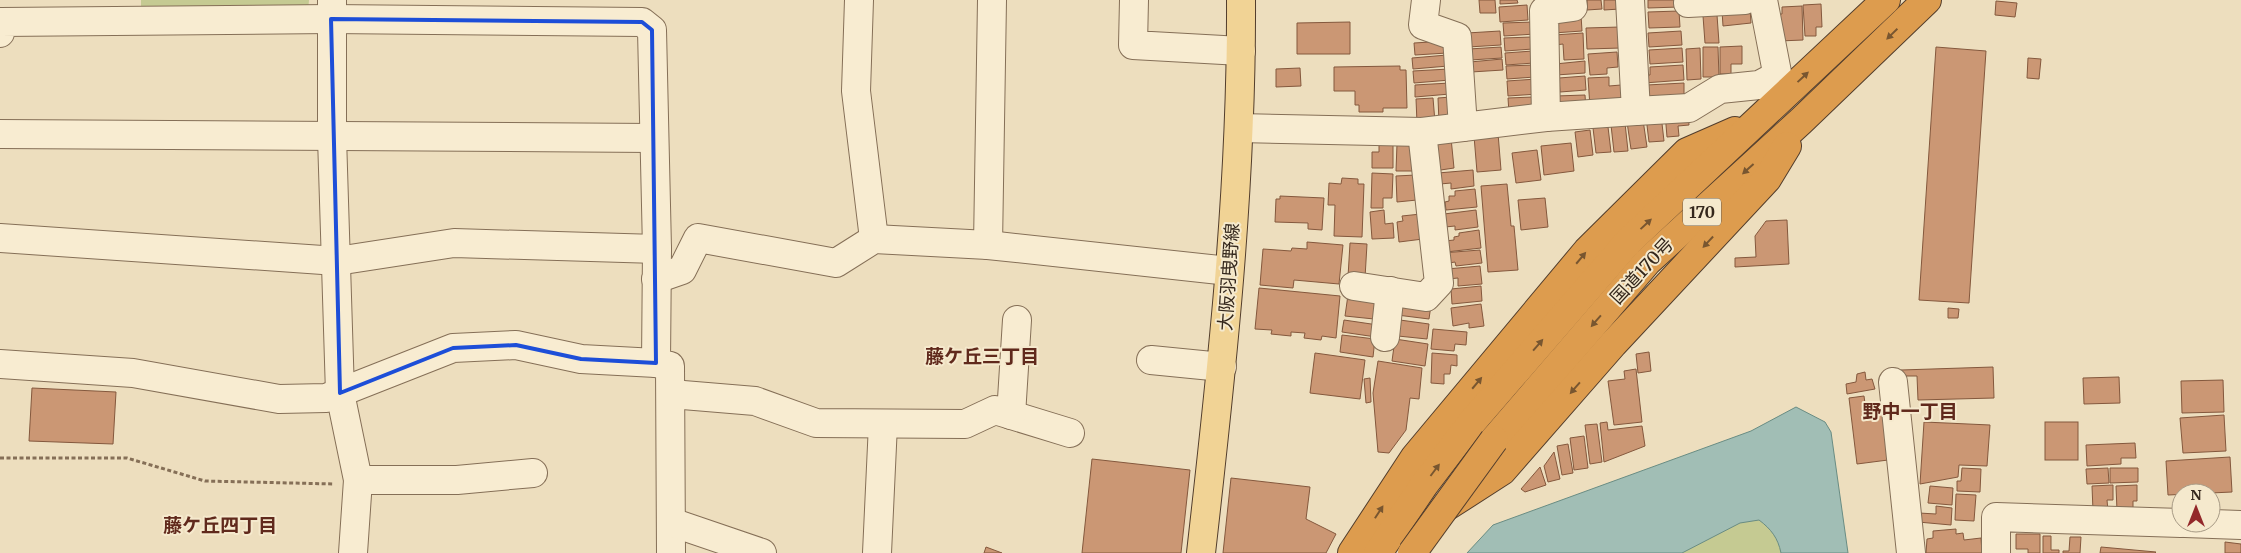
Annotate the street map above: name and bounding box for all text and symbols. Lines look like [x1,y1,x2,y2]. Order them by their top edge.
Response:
one-way arrow [1886,28,1898,40]
one-way arrow [1797,71,1809,83]
one-way arrow [1743,163,1755,175]
road number: 170 [1683,198,1721,226]
one-way arrow [1640,218,1652,230]
street label: 大阪羽曳野線 [1213,222,1244,332]
street label: 国道170号 [1605,233,1678,309]
one-way arrow [1702,236,1714,248]
one-way arrow [1575,252,1586,265]
one-way arrow [1591,314,1602,327]
one-way arrow [1532,339,1543,351]
district label: 藤ケ丘三丁目 [925,344,1039,368]
one-way arrow [1471,377,1482,390]
one-way arrow [1570,382,1581,394]
district label: 野中一丁目 [1862,399,1958,423]
one-way arrow [1430,464,1441,477]
north arrow [2171,483,2221,533]
text: N [2190,486,2202,504]
one-way arrow [1374,506,1384,519]
district label: 藤ケ丘四丁目 [163,513,277,537]

